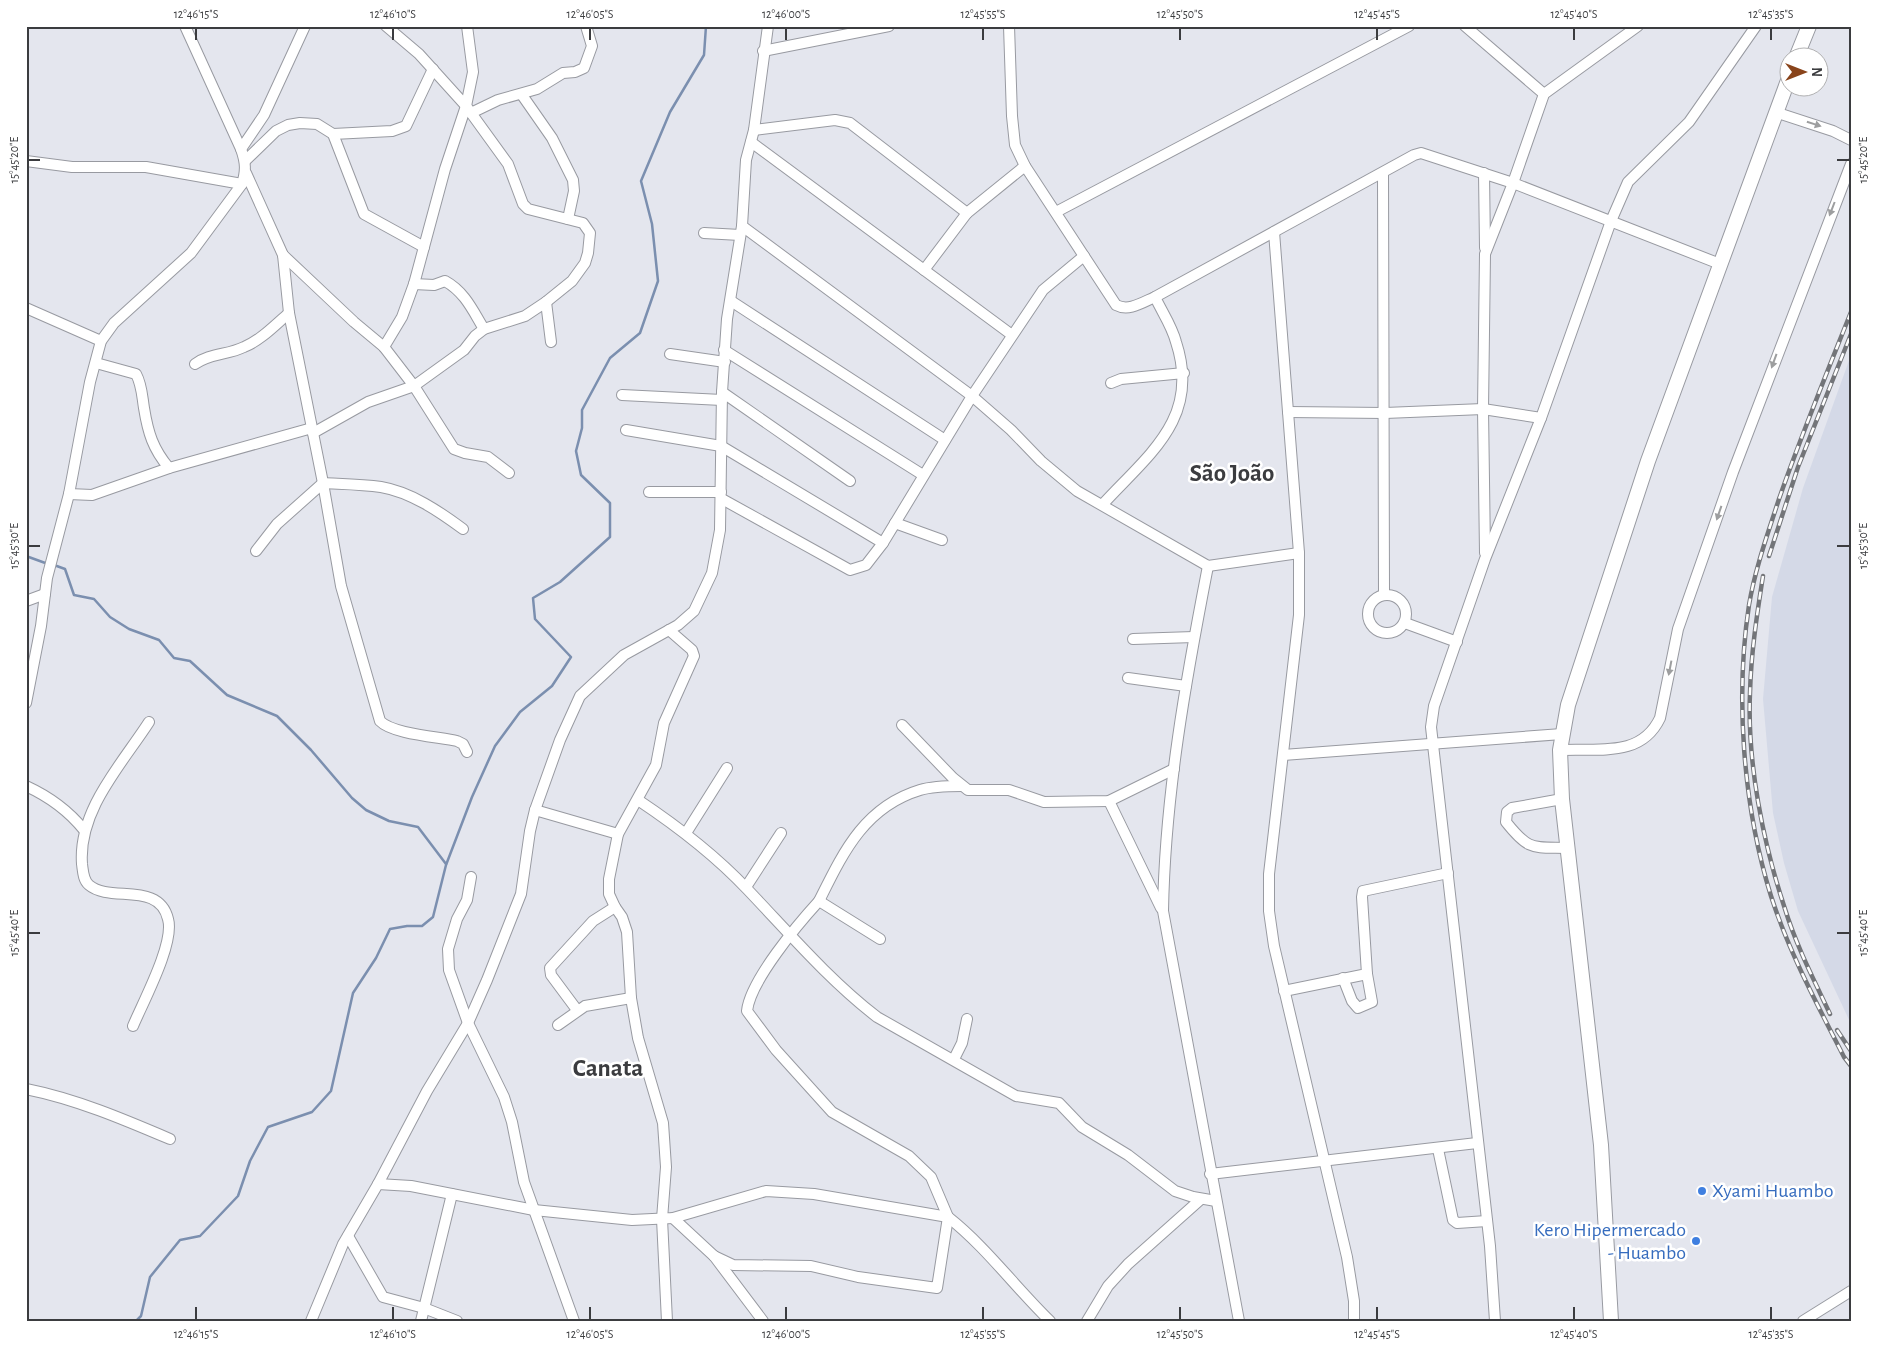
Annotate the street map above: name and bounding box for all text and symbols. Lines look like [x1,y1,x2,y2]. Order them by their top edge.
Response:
text: 12°46'15"S [174,8,219,20]
text: 12°46'10"S [370,8,416,20]
text: 12°46'05"S [567,8,614,20]
text: 12°46'00"S [762,8,810,20]
text: 12°45'55"S [961,8,1006,20]
text: 12°45'50"S [1157,8,1203,20]
text: 12°45'45"S [1354,8,1400,20]
text: 12°45'40"S [1550,8,1598,20]
text: 12°45'35"S [1749,8,1794,20]
north arrow [1780,48,1830,98]
text: N [1809,67,1823,77]
one-way arrow [1807,121,1822,129]
text: 15°45'20"E [8,137,20,183]
text: 15°45'20"E [1857,137,1869,183]
one-way arrow [1828,202,1836,217]
one-way arrow [1770,354,1778,369]
district label: São João [1190,461,1274,486]
one-way arrow [1714,506,1722,521]
text: 15°45'30"E [8,523,20,569]
text: 15°45'30"E [1857,523,1869,569]
one-way arrow [1666,661,1674,677]
text: 15°45'40"E [8,909,20,956]
text: 15°45'40"E [1857,909,1869,956]
district label: Canata [573,1056,643,1081]
place label: Xyami Huambo [1712,1181,1834,1201]
marker: Xyami Huambo [1696,1185,1708,1197]
place label: Kero Hipermercado - Huambo [1534,1220,1686,1263]
marker: Kero Hipermercado - Huambo [1690,1235,1702,1247]
text: 12°46'15"S [174,1328,219,1340]
text: 12°46'10"S [370,1328,416,1340]
text: 12°46'05"S [567,1328,614,1340]
text: 12°46'00"S [762,1328,810,1340]
text: 12°45'55"S [961,1328,1006,1340]
text: 12°45'50"S [1157,1328,1203,1340]
text: 12°45'45"S [1354,1328,1400,1340]
text: 12°45'40"S [1550,1328,1598,1340]
text: 12°45'35"S [1749,1328,1794,1340]

